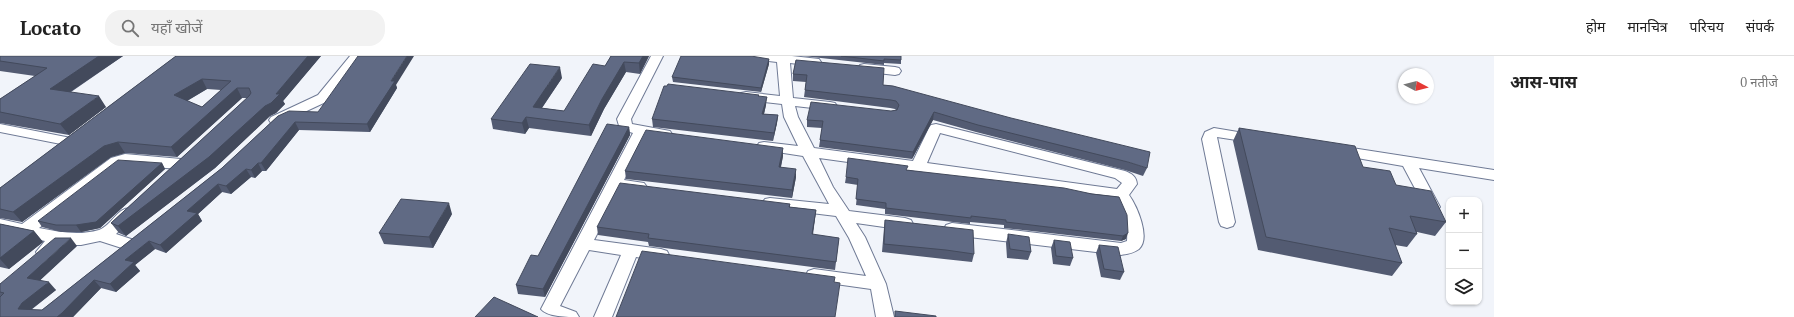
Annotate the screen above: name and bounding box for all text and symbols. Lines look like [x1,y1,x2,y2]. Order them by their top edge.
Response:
search box [105,10,385,46]
text: Locato [20,15,81,40]
icon: search [119,17,141,39]
text: यहाँ खोजें [151,17,203,37]
text: होम [1586,17,1605,36]
text: मानचित्र [1627,17,1668,36]
text: परिचय [1690,17,1724,36]
text: संपर्क [1746,17,1774,36]
north arrow [1398,68,1434,104]
text: आस-पास [1510,70,1577,93]
text: 0 नतीजे [1740,73,1778,91]
map controls [1446,197,1482,305]
button: + [1446,197,1482,233]
button: − [1446,233,1482,269]
button: layers [1446,269,1482,305]

